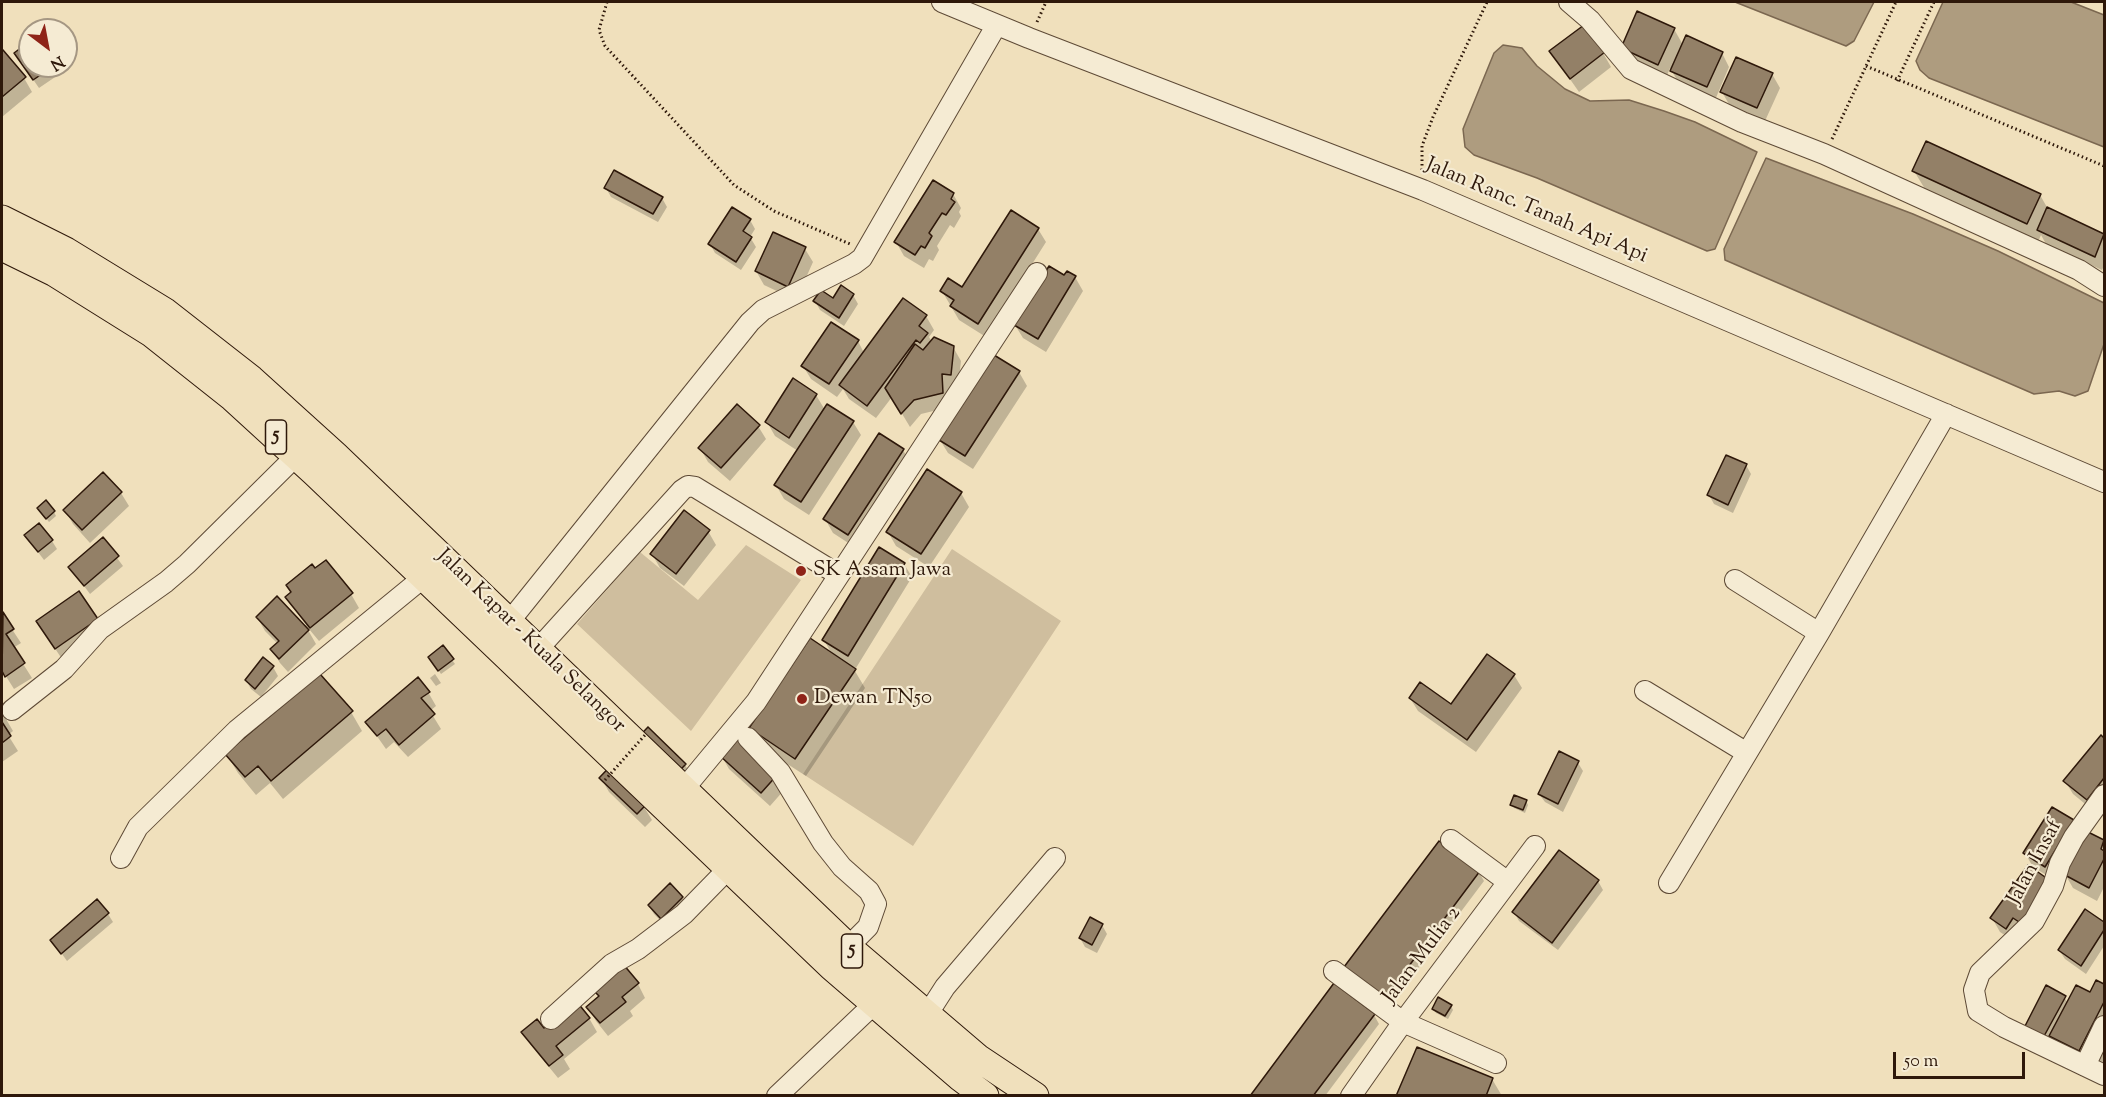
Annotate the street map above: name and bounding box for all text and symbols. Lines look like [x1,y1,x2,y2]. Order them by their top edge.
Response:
north arrow [18,18,78,78]
text: N [45,49,68,75]
street label: Jalan Ranc. Tanah Api Api [1421,154,1651,270]
road number: 5 [266,420,286,454]
street label: Jalan Kapar - Kuala Selangor [430,545,630,739]
place label: SK Assam Jawa [813,558,951,584]
marker: SK Assam Jawa [794,564,808,578]
place label: Dewan TN50 [814,686,932,712]
marker: Dewan TN50 [795,692,809,706]
street label: Jalan Insaf [2003,816,2069,910]
street label: Jalan Mulia 2 [1378,902,1468,1010]
road number: 5 [842,934,862,968]
scale bar [1896,1040,2028,1078]
text: 50 m [1904,1049,1938,1075]

